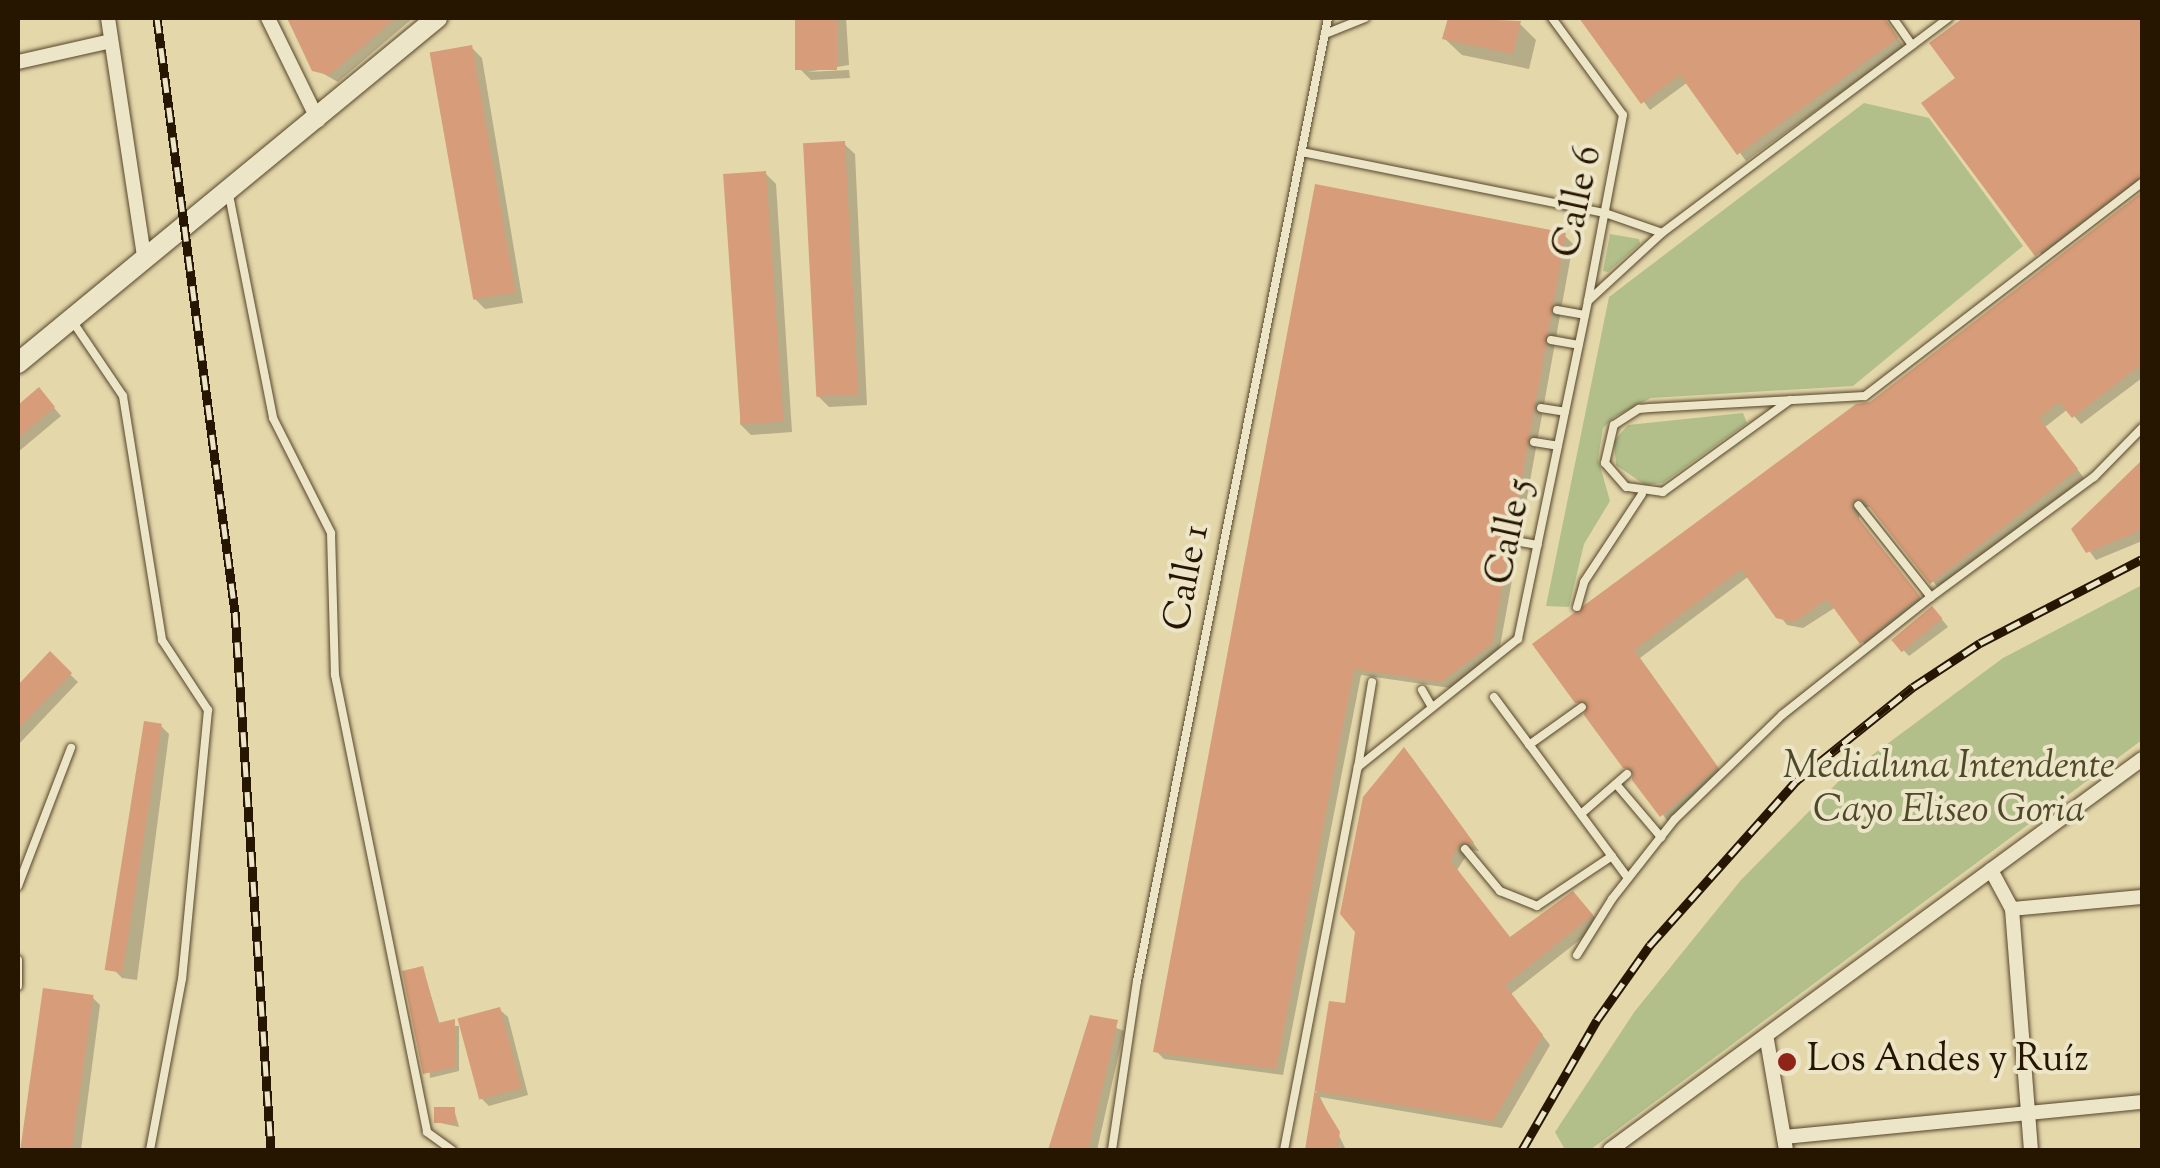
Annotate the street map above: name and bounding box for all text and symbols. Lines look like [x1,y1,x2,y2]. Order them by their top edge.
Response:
street label: Calle 6 [1546,142,1614,262]
street label: Calle 5 [1479,475,1545,589]
street label: Calle 1 [1156,521,1222,635]
park label: Medialuna Intendente Cayo Eliseo Goria [1783,746,2115,836]
place label: Los Andes y Ruíz [1807,1039,2089,1085]
marker: Los Andes y Ruíz [1776,1051,1798,1073]

